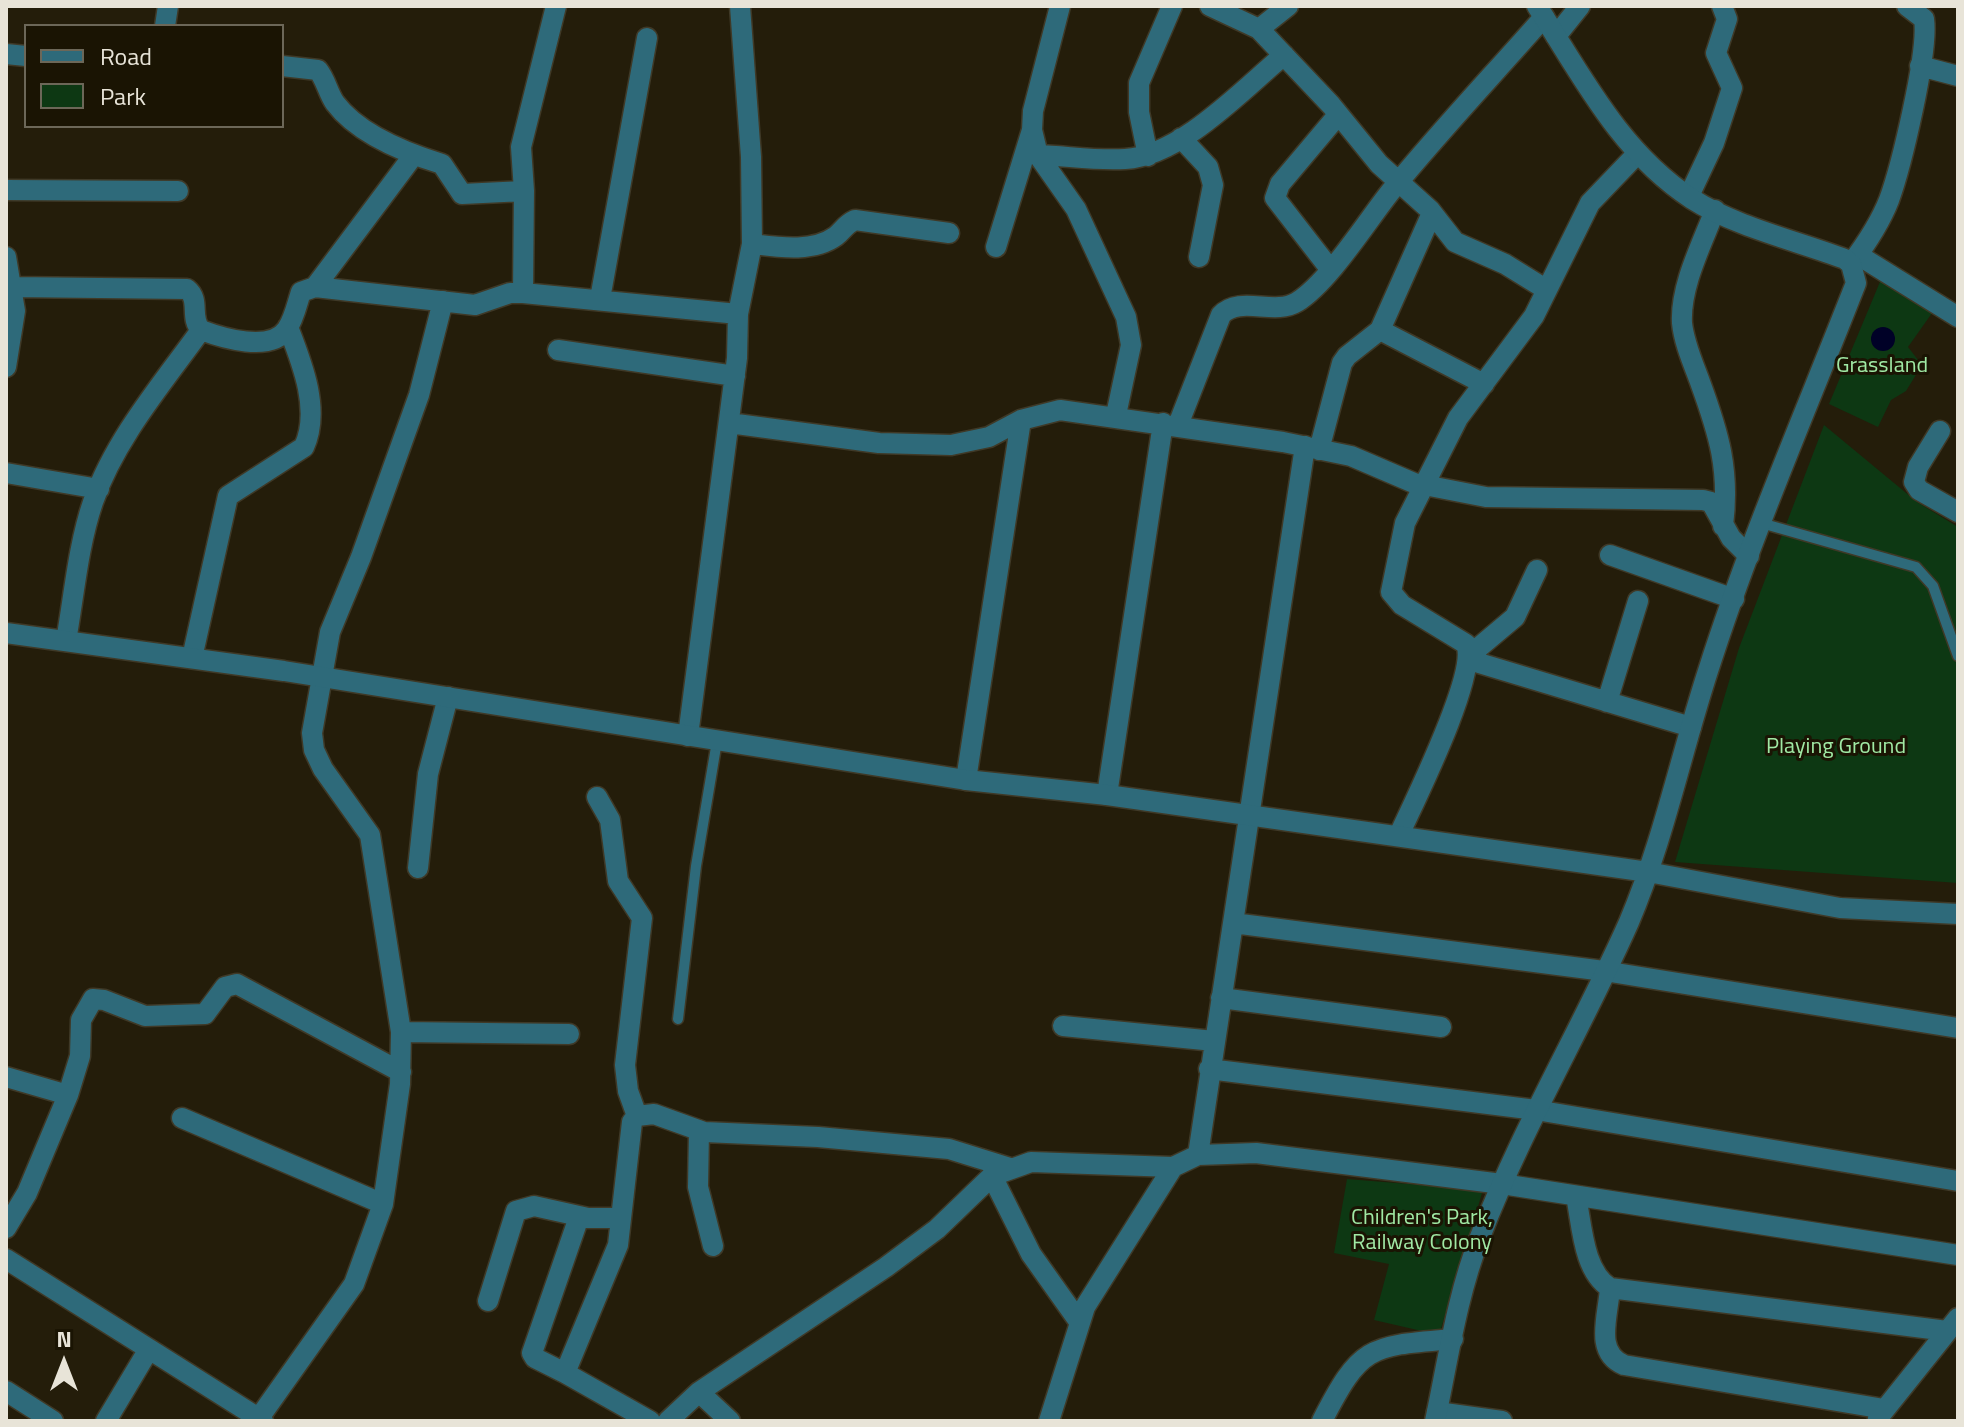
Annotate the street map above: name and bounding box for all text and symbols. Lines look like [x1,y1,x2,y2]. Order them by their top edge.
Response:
legend [24,24,284,128]
text: Road [100,38,152,74]
text: Park [100,78,146,114]
park label: Grassland [1836,354,1928,380]
park label: Playing Ground [1766,735,1906,761]
park label: Children's Park, Railway Colony [1351,1206,1493,1258]
text: N [56,1322,72,1356]
north arrow [24,1323,104,1403]

